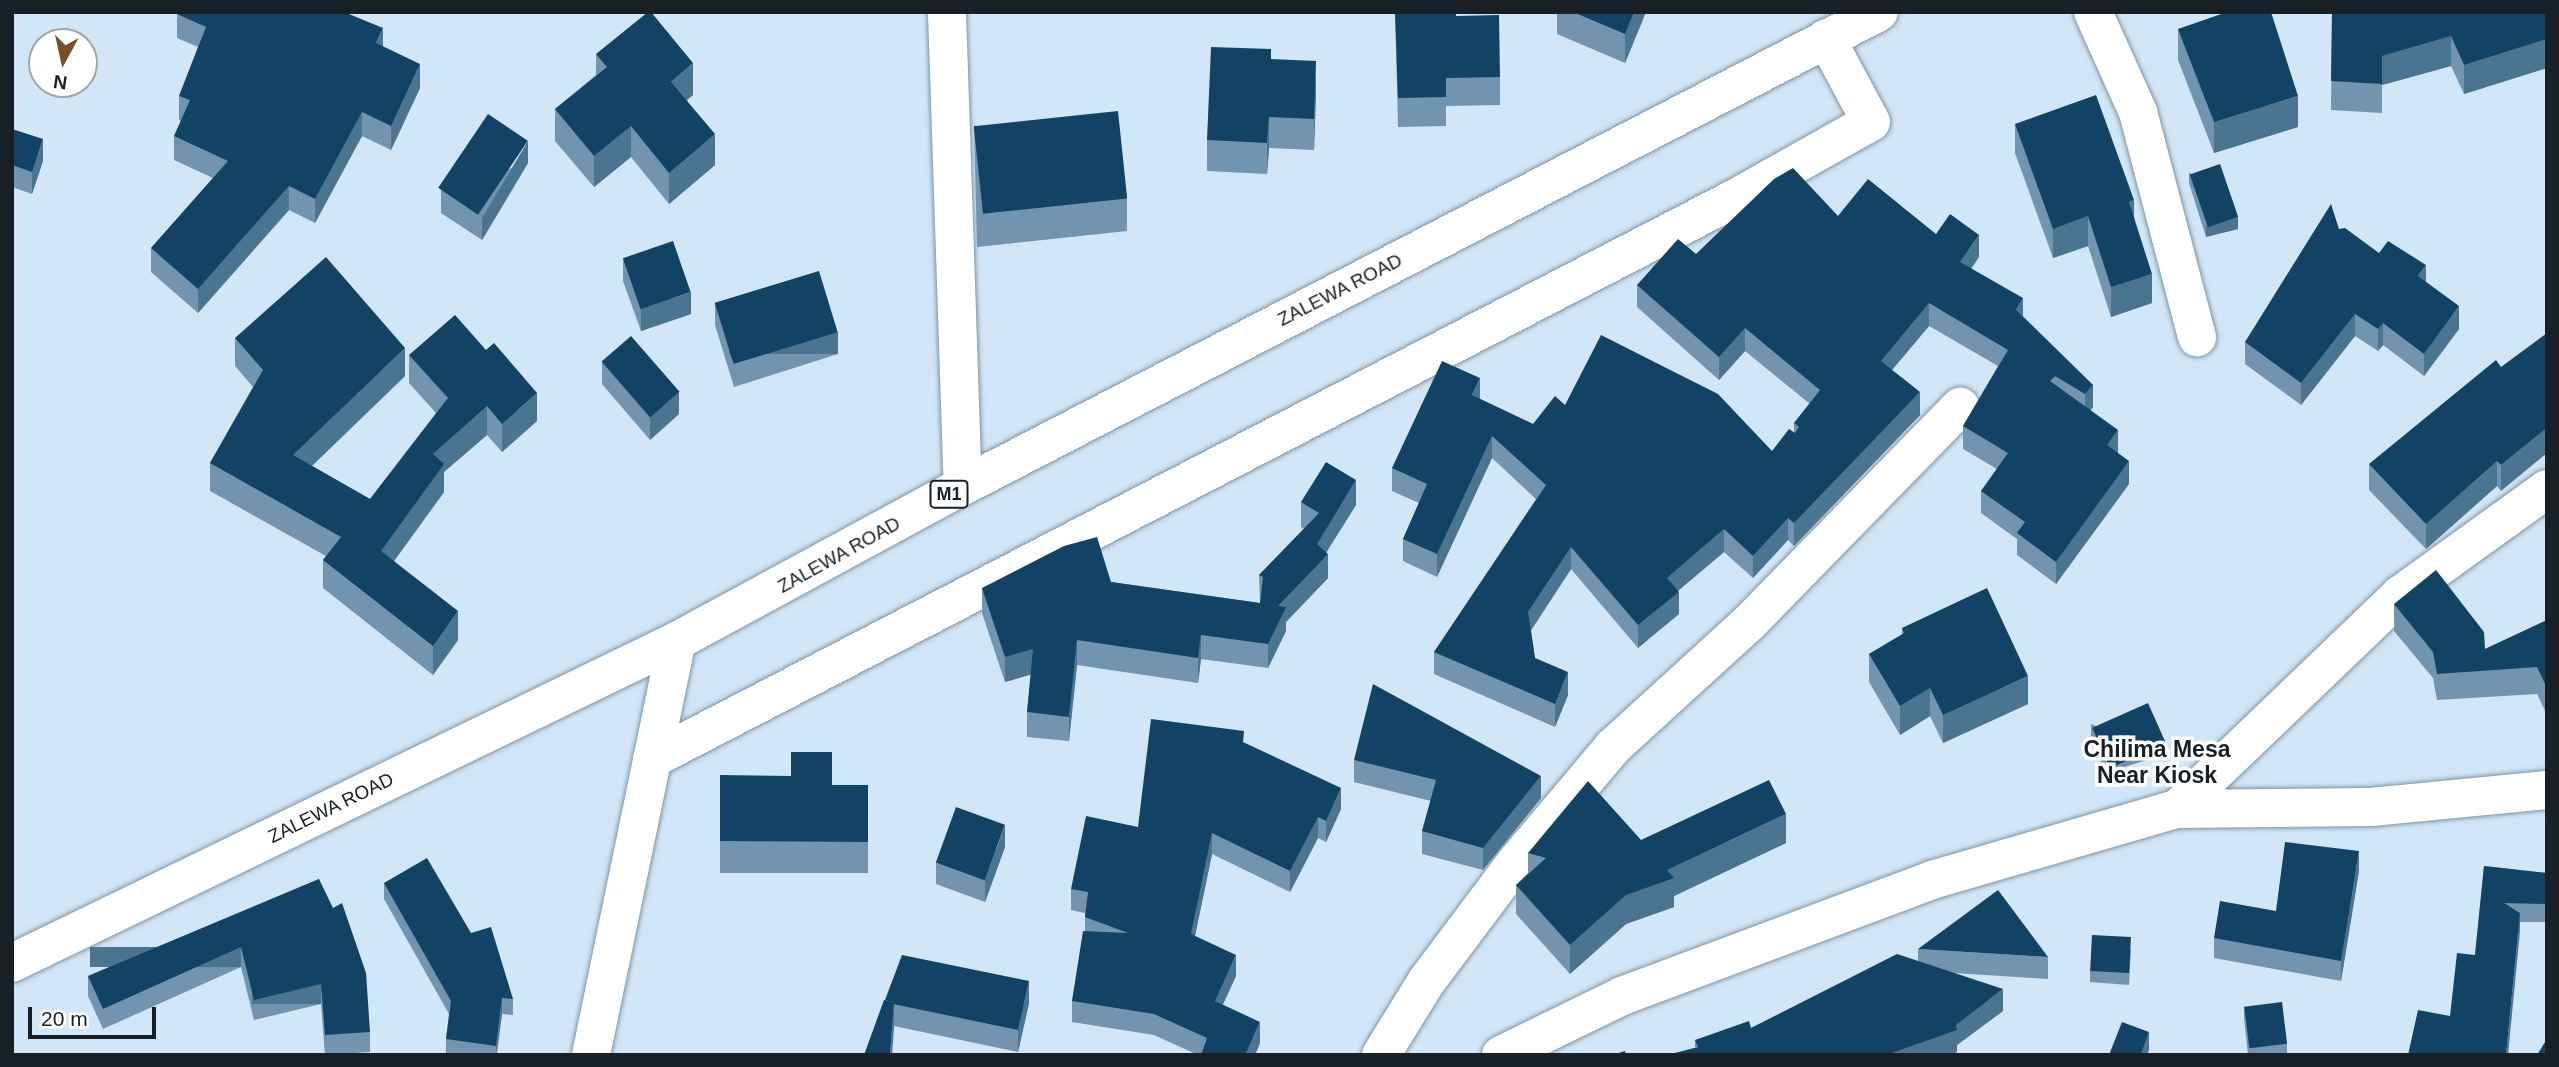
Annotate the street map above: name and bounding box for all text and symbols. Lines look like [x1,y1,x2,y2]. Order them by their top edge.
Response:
north arrow [28,28,98,98]
text: N [52,71,69,94]
street label: ZALEWA ROAD [1274,249,1406,331]
road number: M1 [928,480,970,508]
street label: ZALEWA ROAD [773,512,905,598]
district label: Chilima Mesa Near Kiosk [2084,735,2230,789]
street label: ZALEWA ROAD [264,768,398,848]
scale bar [32,993,159,1038]
text: 20 m [41,1007,88,1030]

